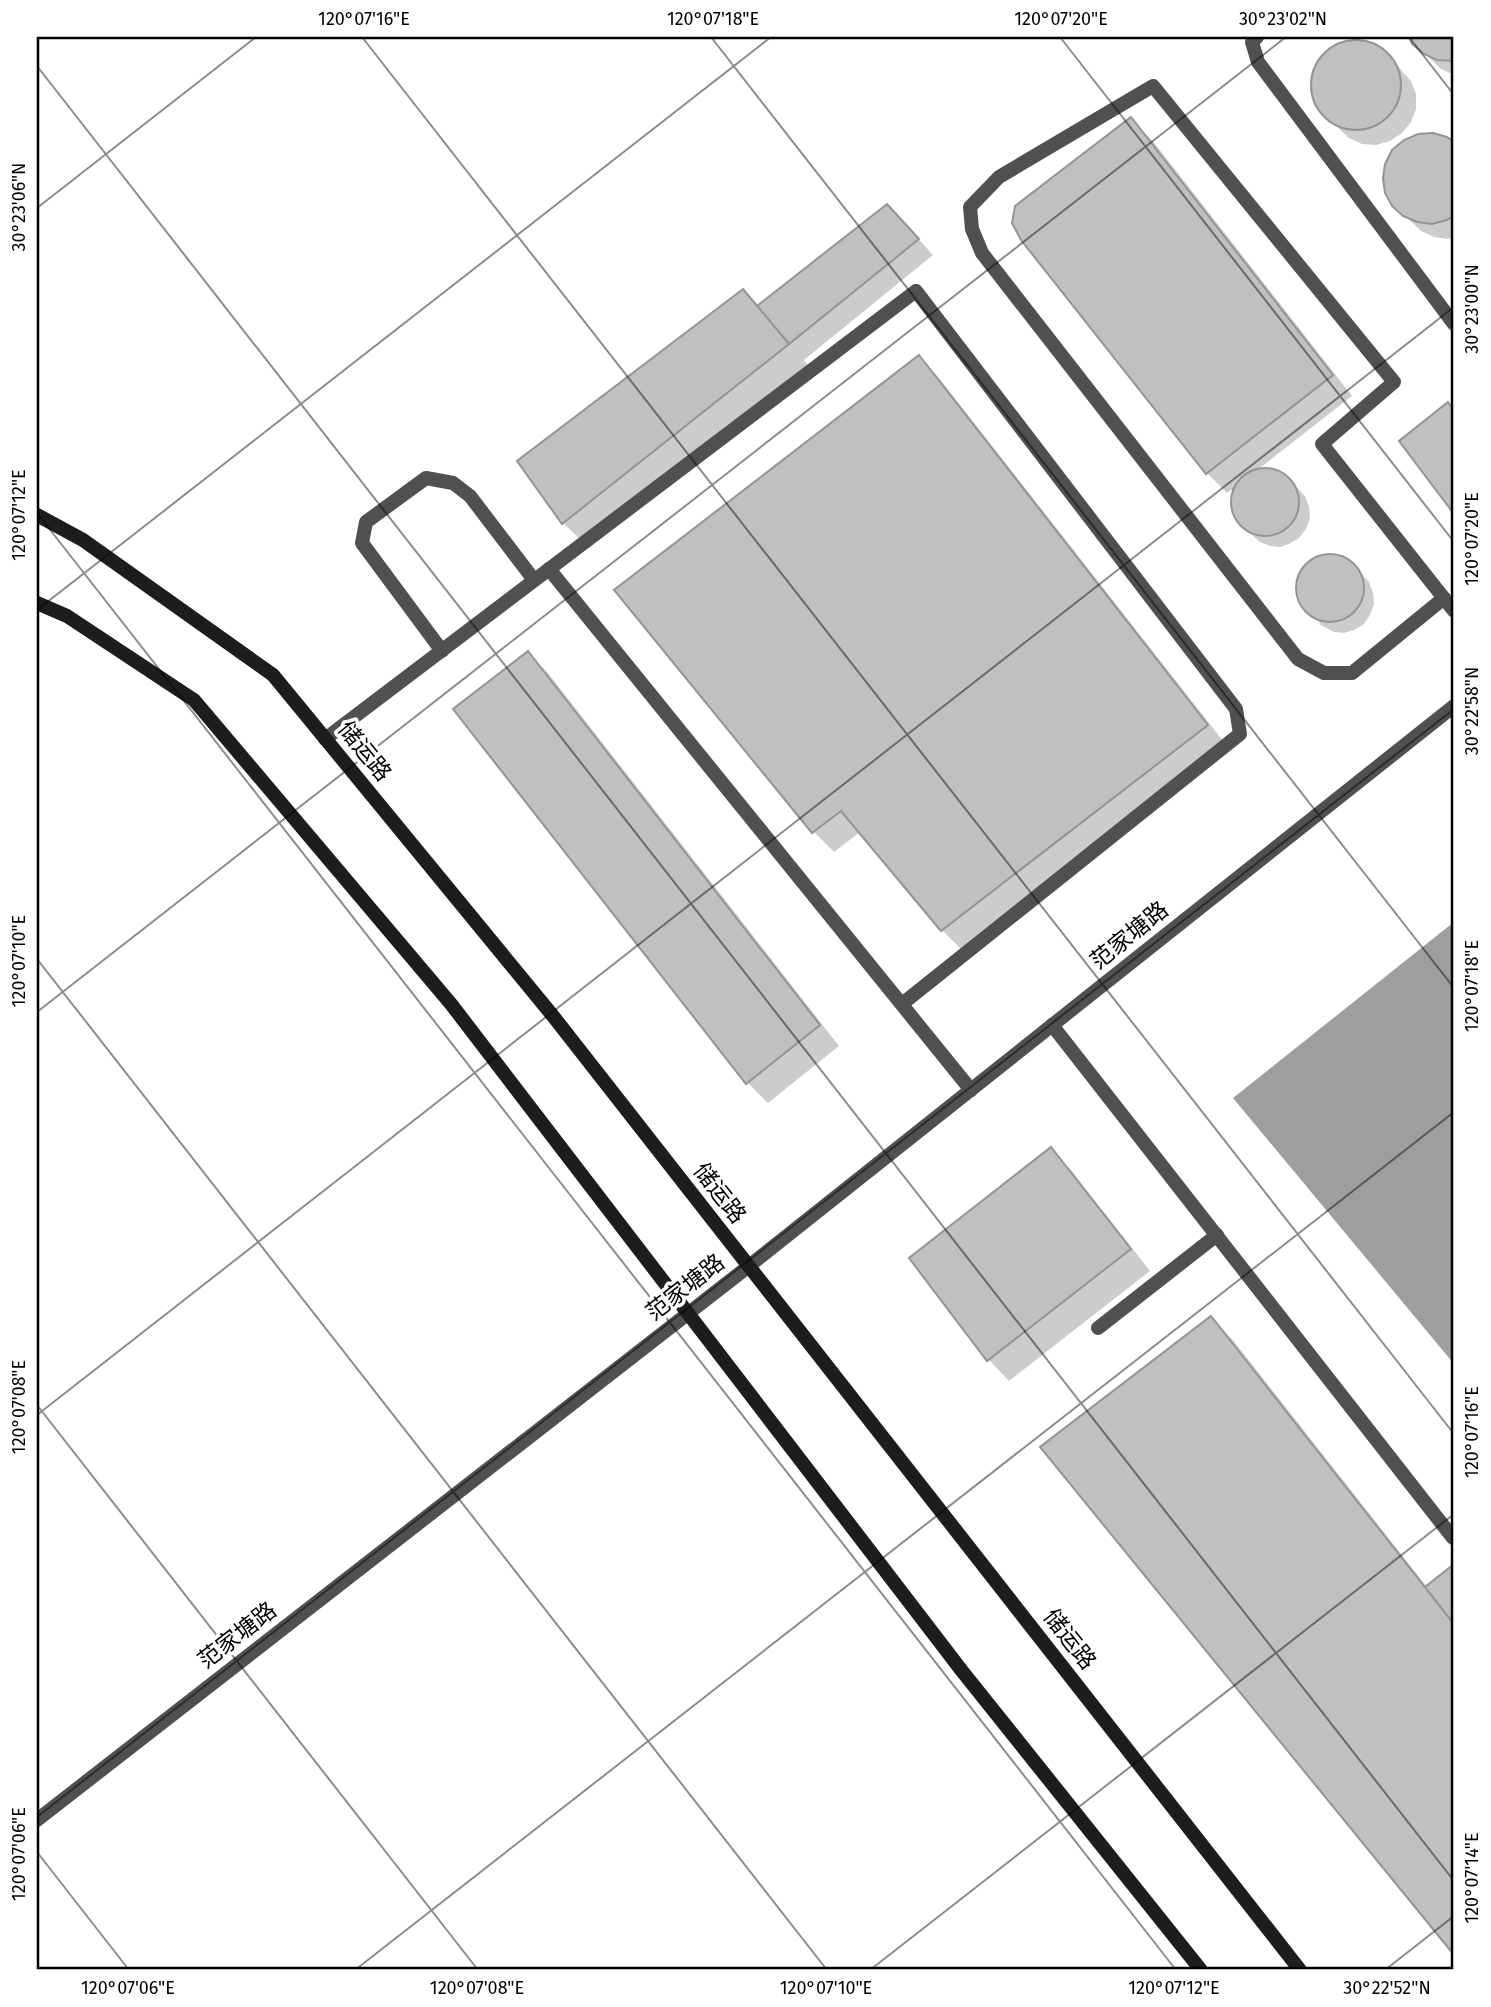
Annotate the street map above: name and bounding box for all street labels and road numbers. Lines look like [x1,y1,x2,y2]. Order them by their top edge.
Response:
street label: 储运路 [332,715,398,787]
street label: 范家塘路 [1084,895,1174,975]
street label: 储运路 [688,1157,752,1229]
street label: 范家塘路 [640,1248,730,1326]
street label: 范家塘路 [192,1596,282,1674]
street label: 储运路 [1038,1603,1102,1675]

